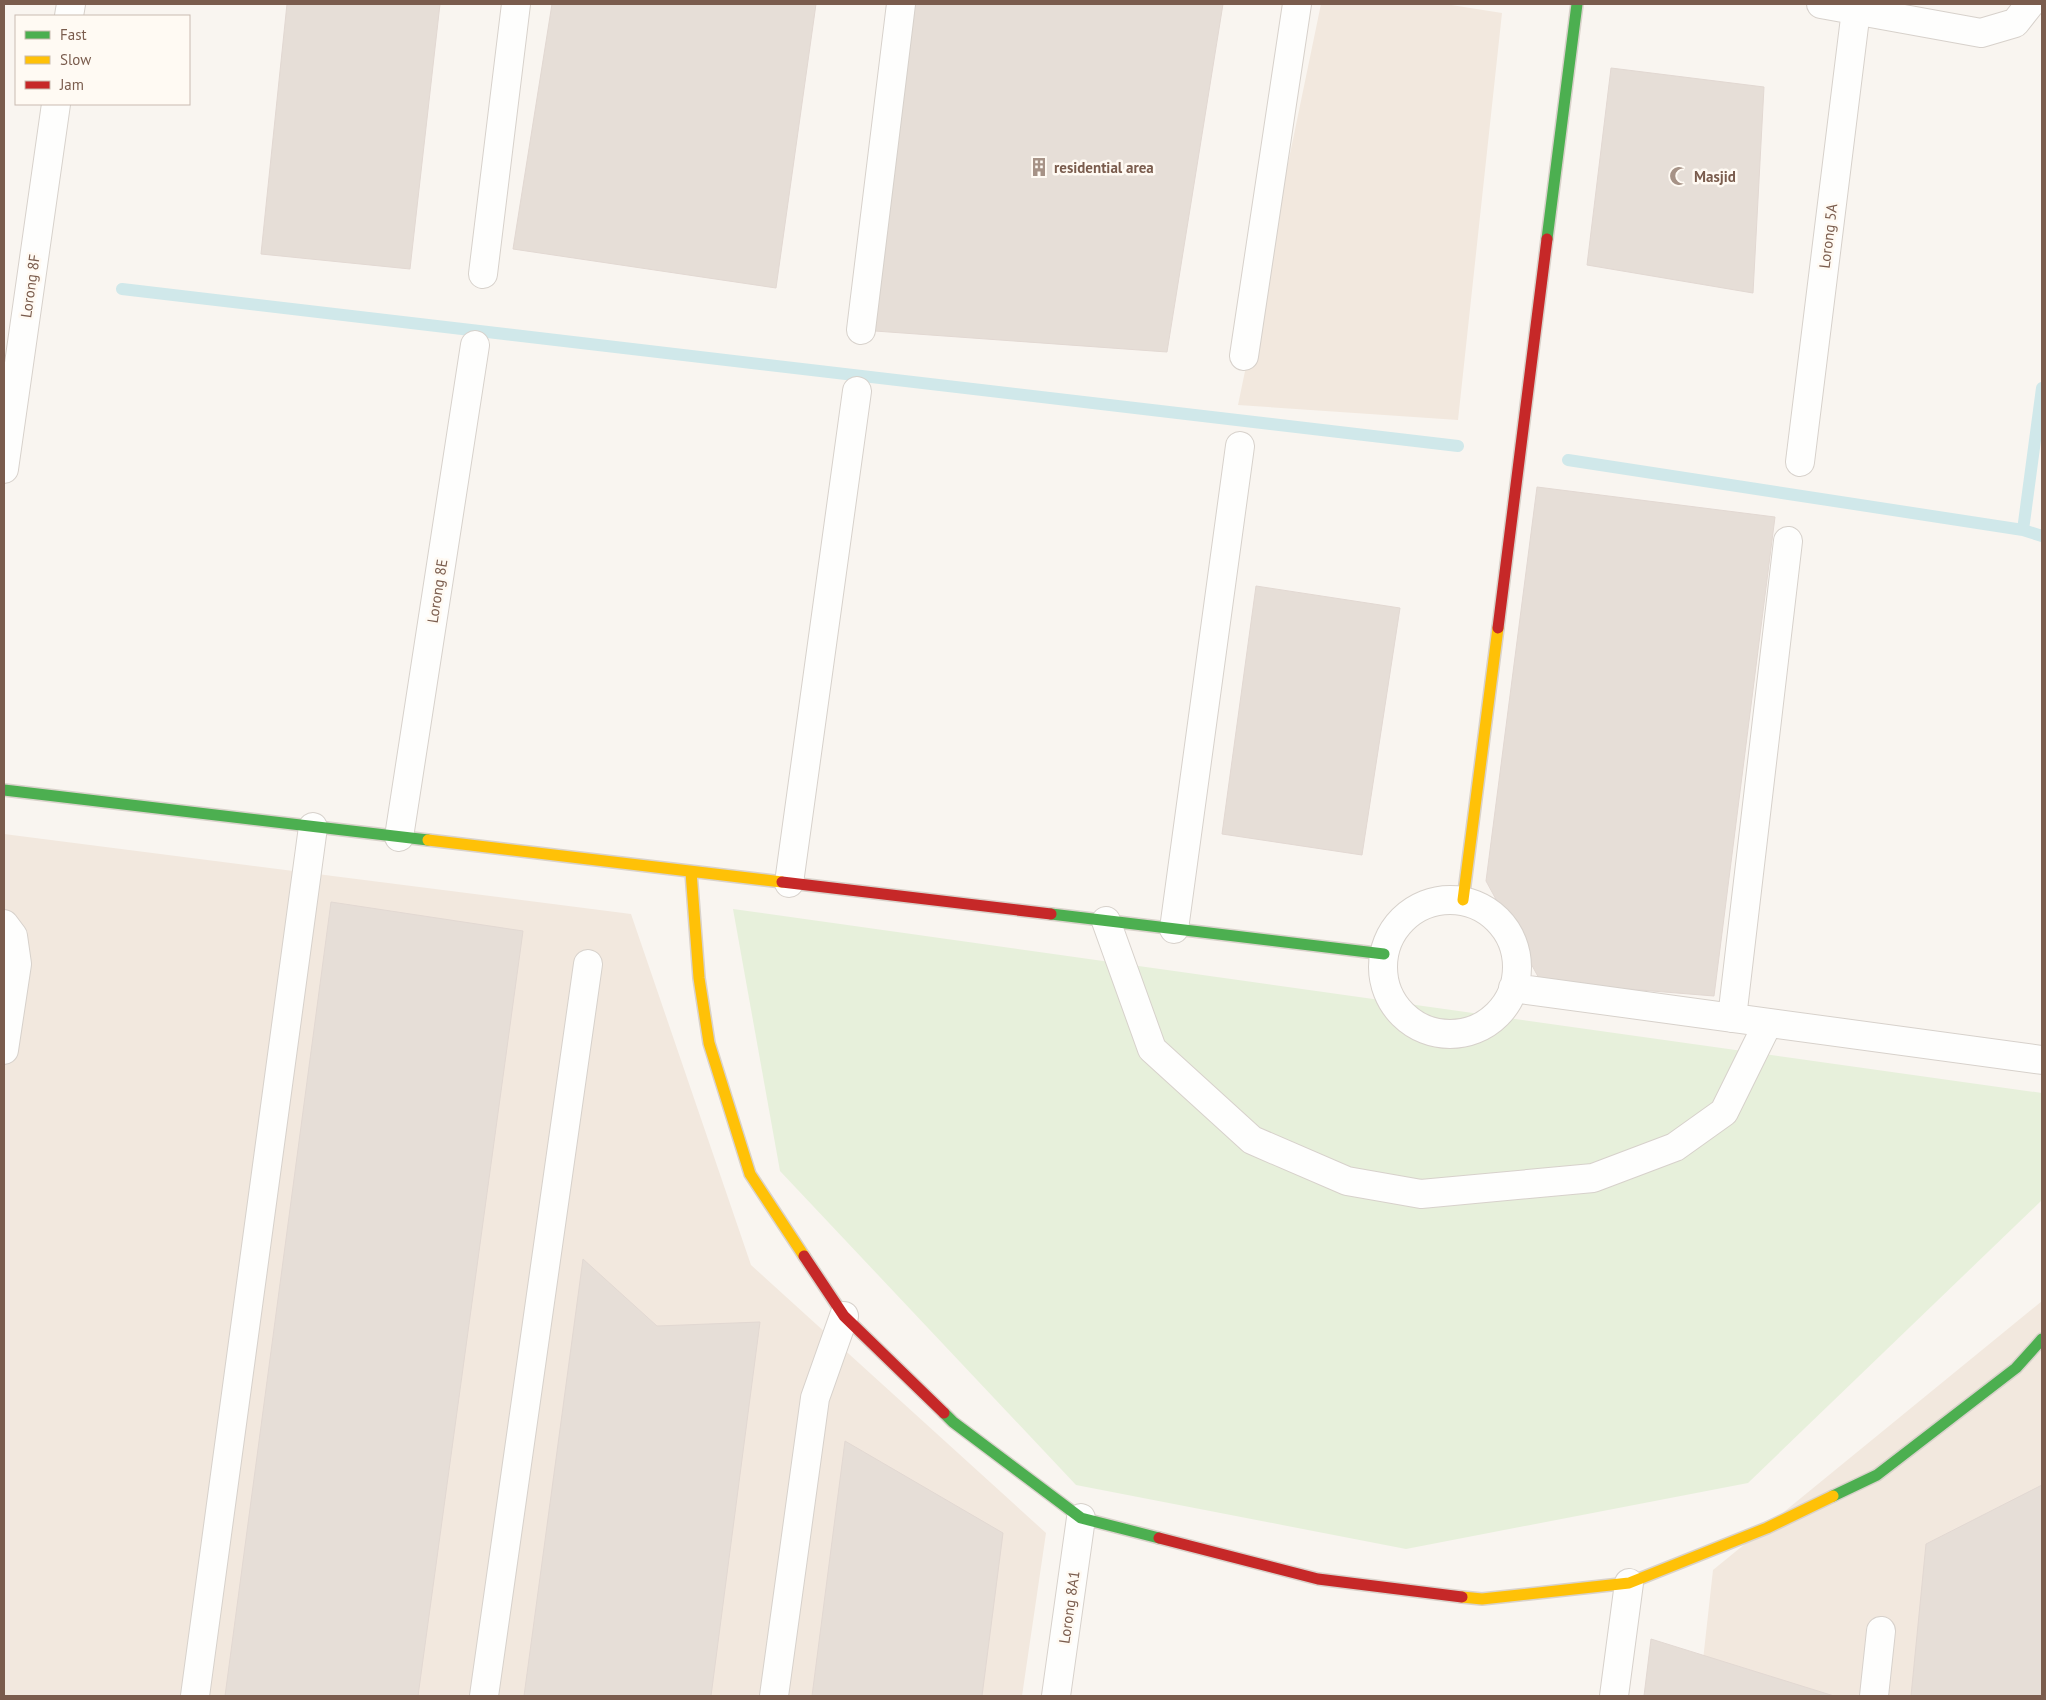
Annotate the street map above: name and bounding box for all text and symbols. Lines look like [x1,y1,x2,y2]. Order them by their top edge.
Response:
legend [15,15,190,105]
text: Fast [60,25,87,44]
text: Slow [60,50,91,69]
text: Jam [59,75,84,94]
building icon: residential area [1028,156,1050,178]
place label: residential area [1054,158,1154,177]
mosque icon: Masjid [1668,165,1690,187]
place label: Masjid [1694,167,1736,186]
street label: Lorong 5A [1815,202,1841,270]
street label: Lorong 8F [16,253,44,319]
street label: Lorong 8E [423,558,451,624]
street label: Lorong 8A1 [1054,1569,1084,1645]

